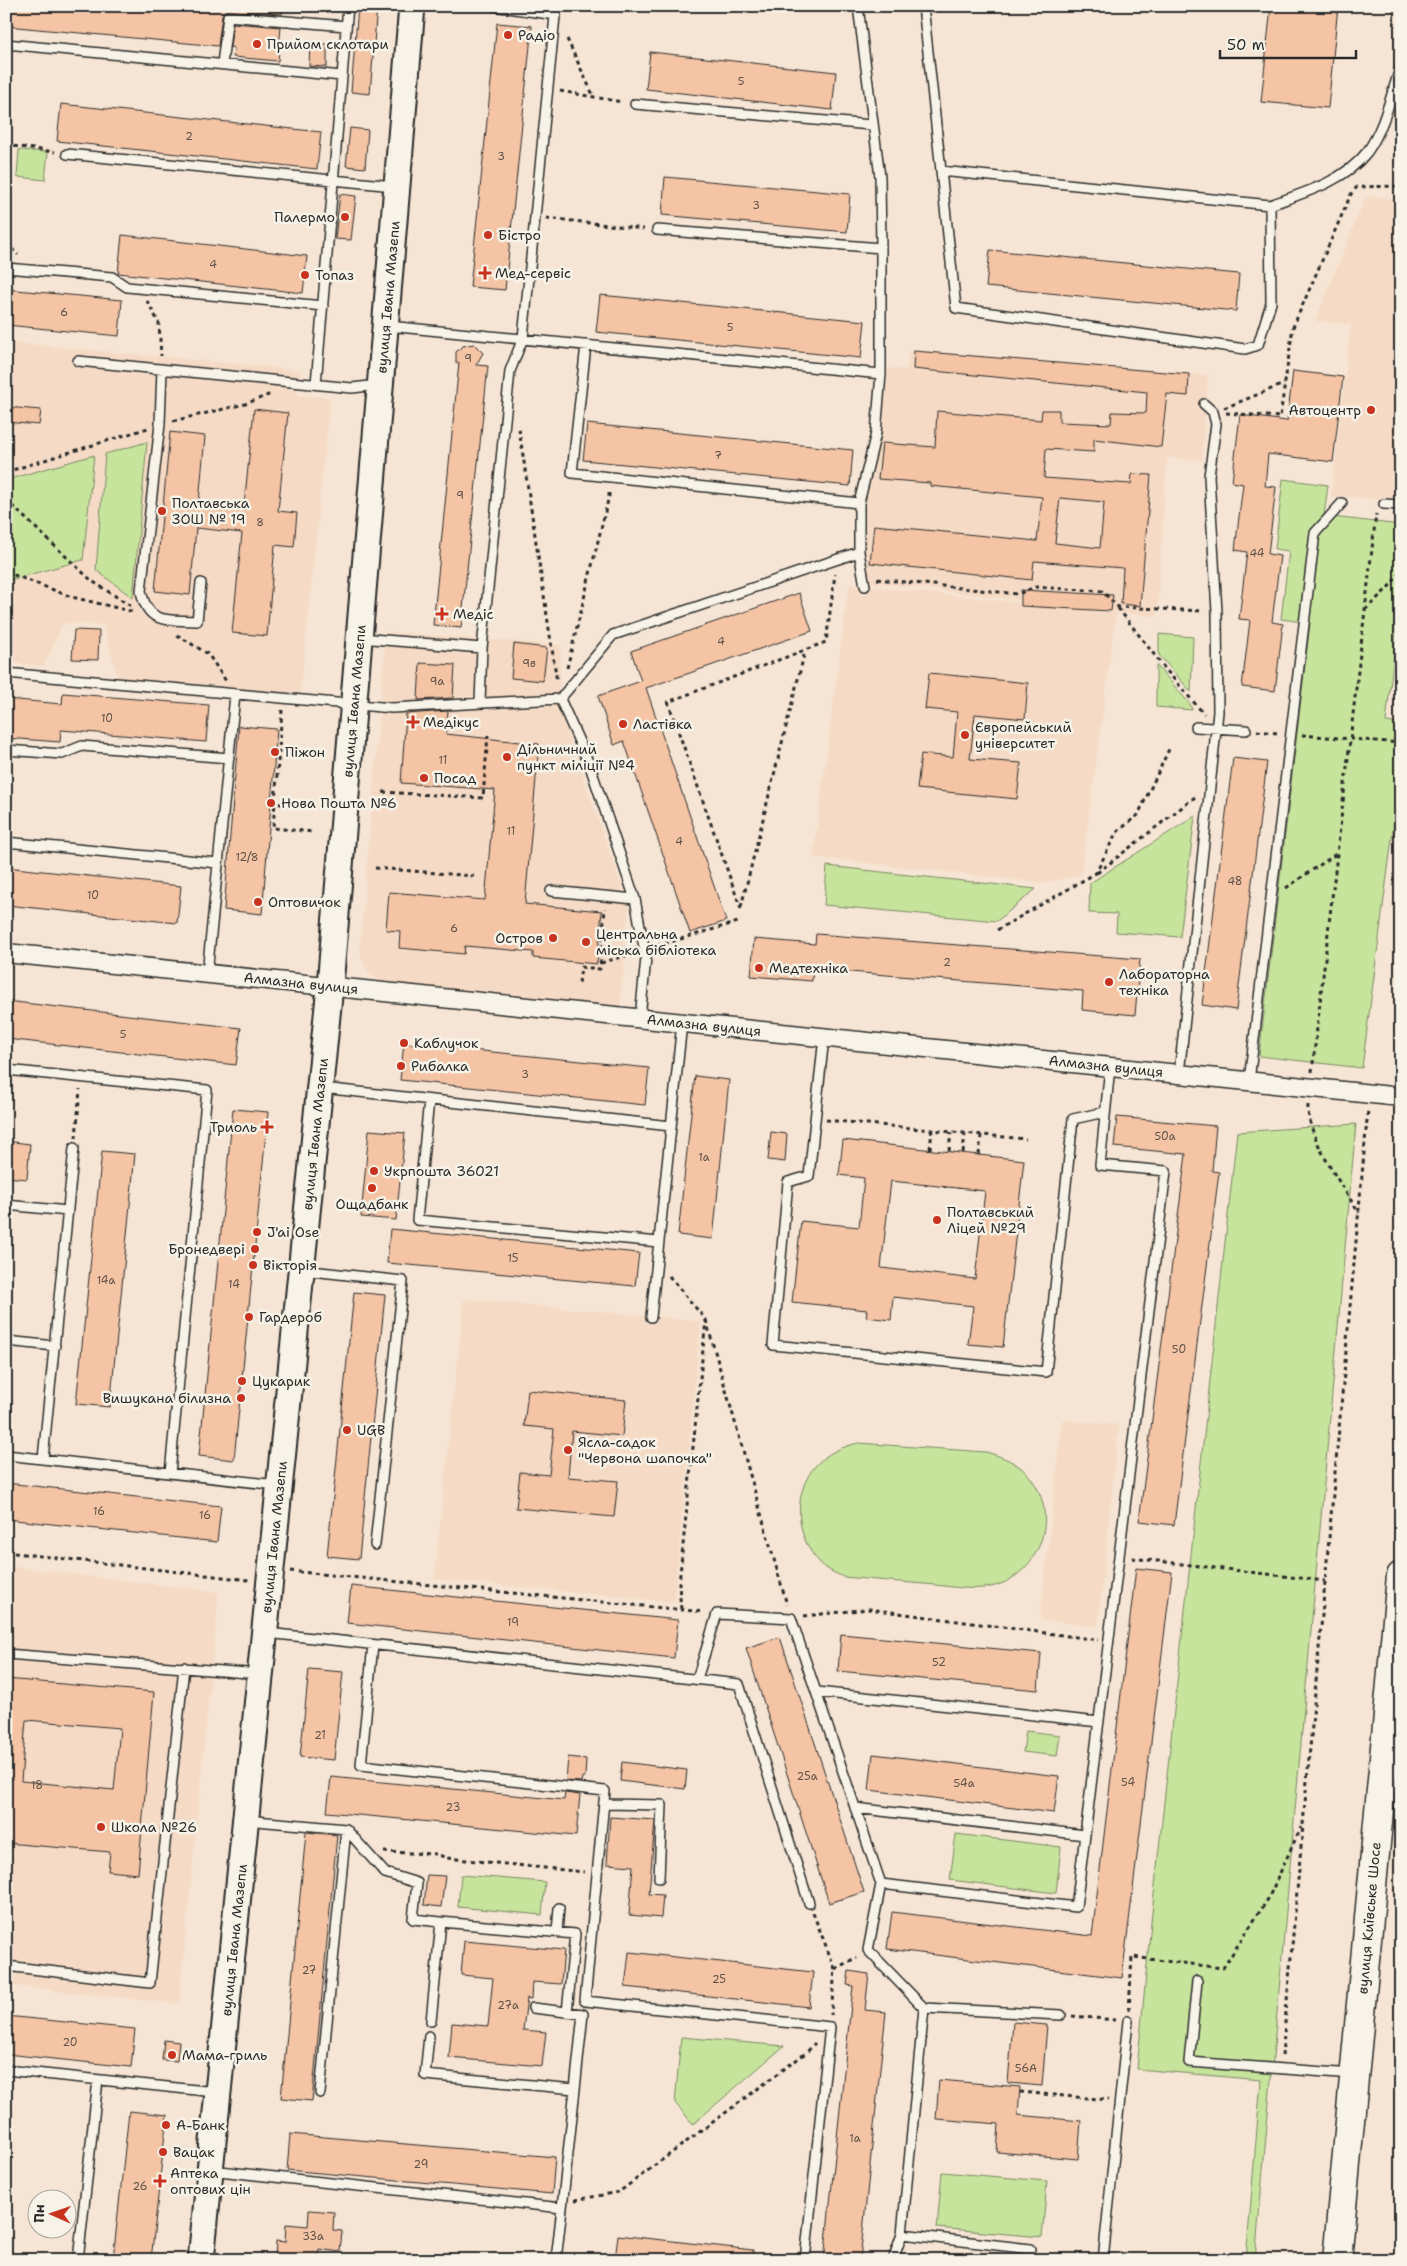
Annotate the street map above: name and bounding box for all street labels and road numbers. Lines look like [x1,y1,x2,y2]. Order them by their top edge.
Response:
street label: вулиця Івана Мазепи [372,220,404,374]
street label: вулиця Івана Мазепи [338,624,370,778]
street label: Алмазна вулиця [243,968,359,998]
street label: Алмазна вулиця [646,1010,762,1040]
street label: Алмазна вулиця [1048,1051,1164,1081]
street label: вулиця Івана Мазепи [298,1057,332,1211]
street label: вулиця Івана Мазепи [257,1460,291,1614]
street label: вулиця Київське Шосе [1353,1841,1385,1995]
street label: вулиця Івана Мазепи [217,1863,251,2017]

